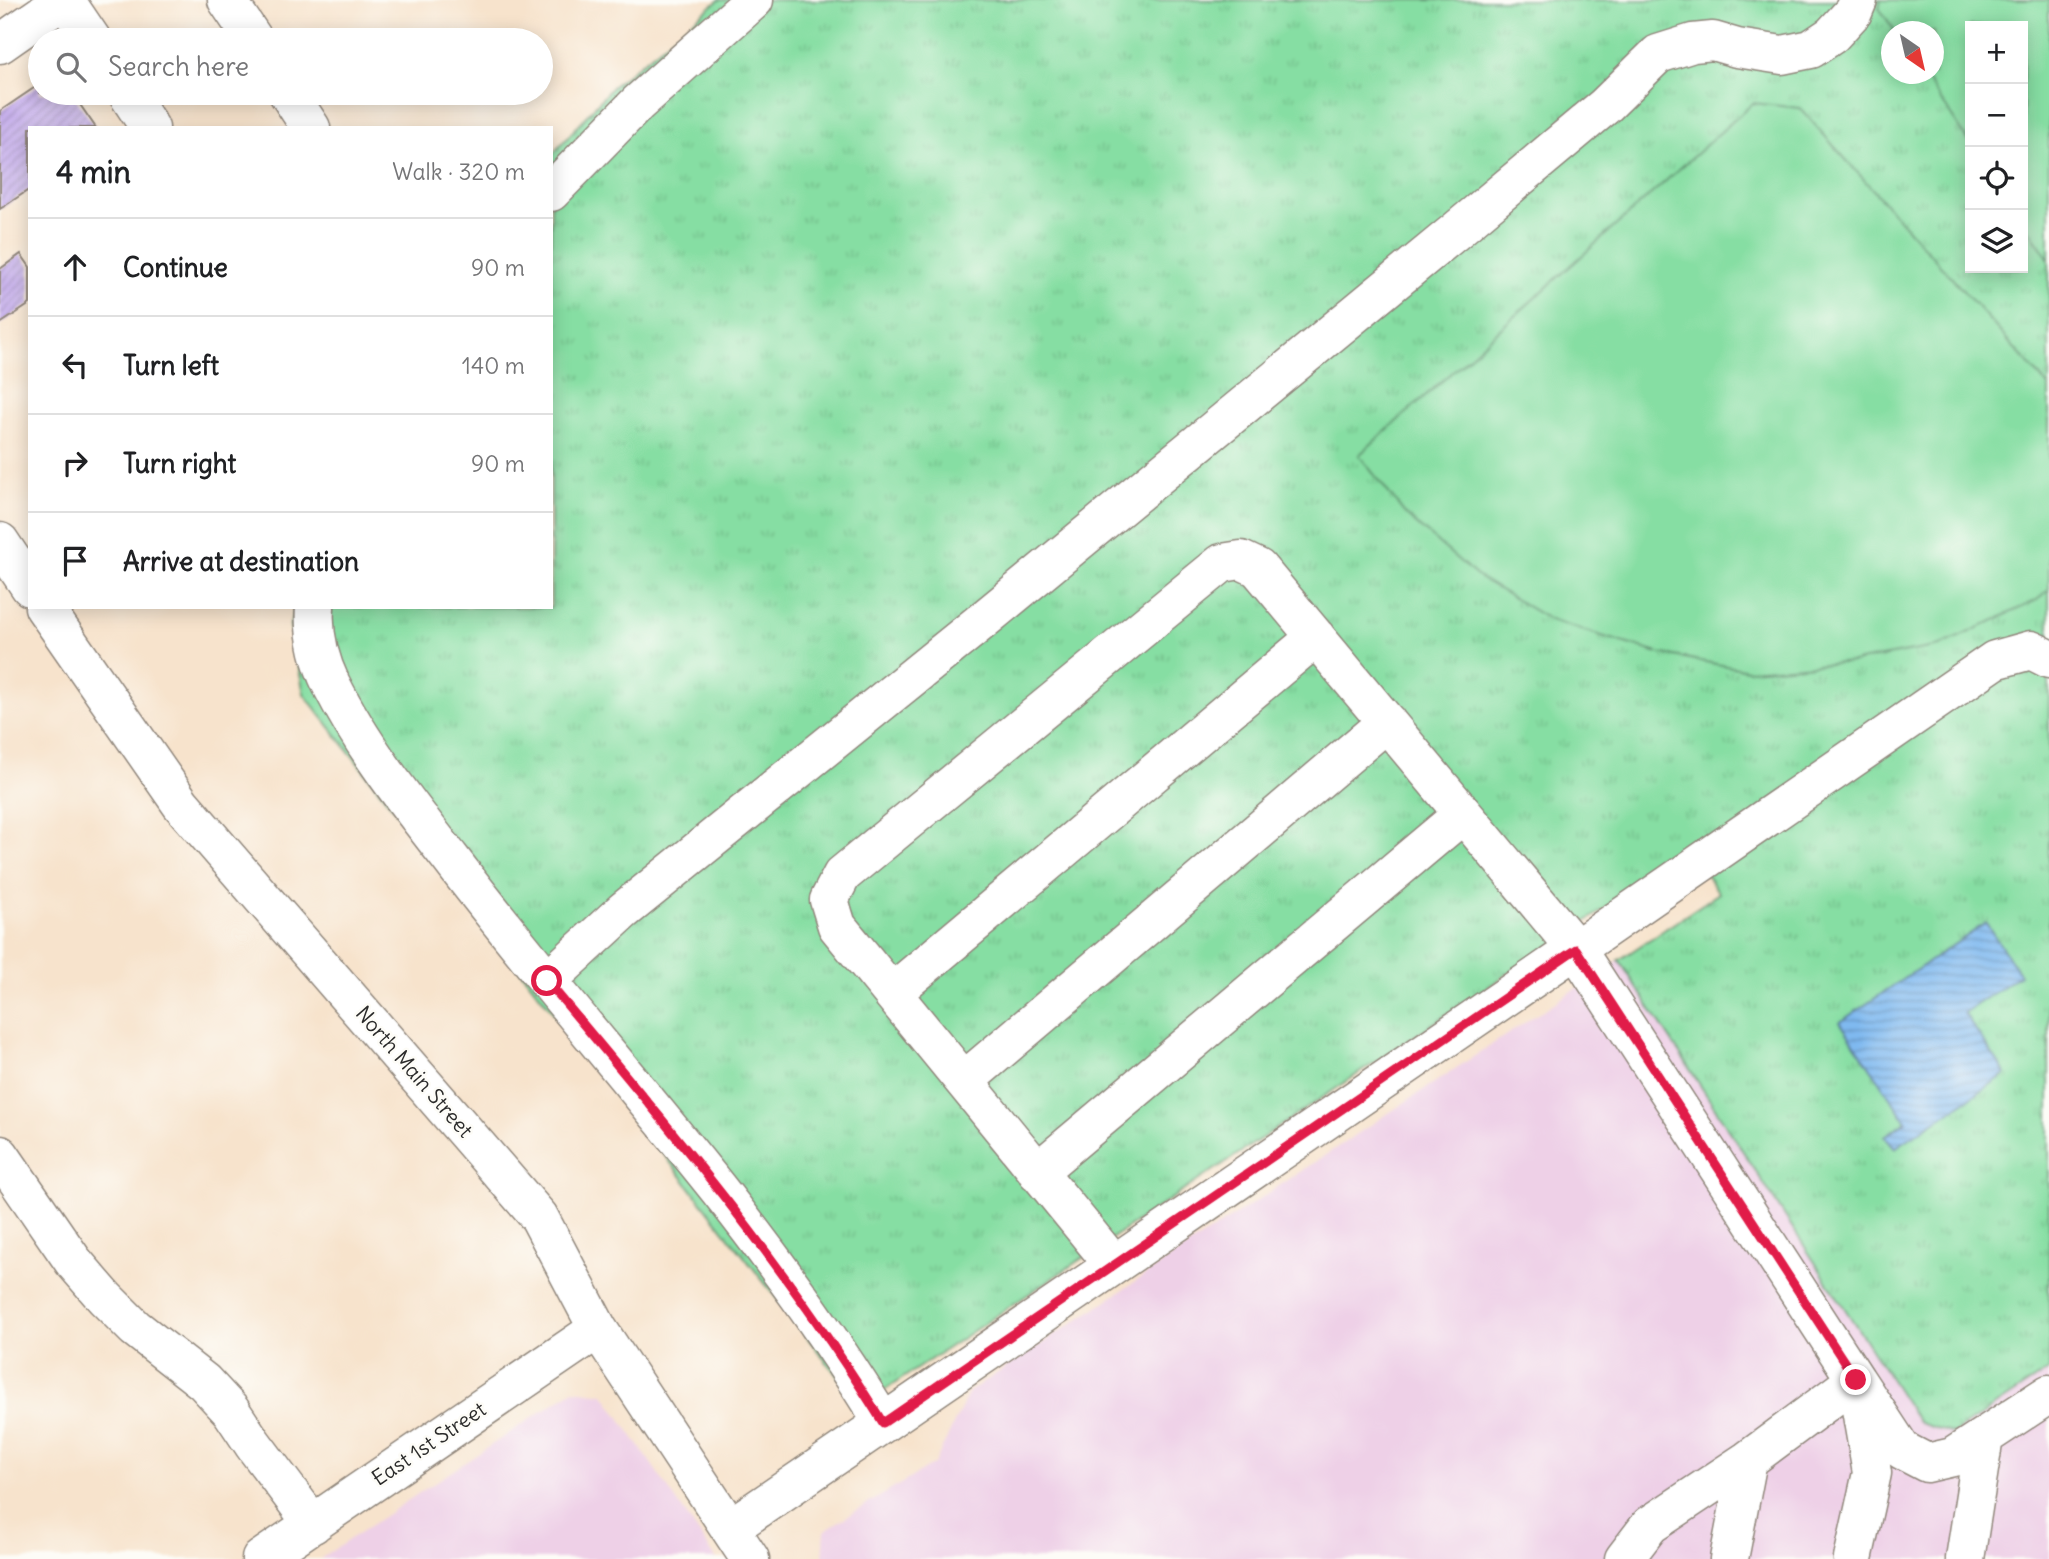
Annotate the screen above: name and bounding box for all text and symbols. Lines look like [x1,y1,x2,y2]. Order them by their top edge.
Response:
north arrow [1881,21,1944,84]
map controls [1965,21,2028,273]
button: + [1965,21,2028,84]
search box [28,28,553,105]
icon: search [52,48,90,86]
text: Search here [108,50,249,83]
button: − [1965,84,2028,147]
button: locate [1965,147,2028,210]
text: 4 min [56,153,131,191]
text: Walk · 320 m [392,157,525,186]
button: layers [1965,210,2028,273]
icon: ahead [56,248,94,286]
text: Continue [123,251,228,284]
text: 90 m [471,253,525,282]
icon: left [56,346,94,384]
text: Turn left [123,349,219,382]
text: 140 m [462,351,525,380]
icon: right [56,444,94,482]
text: Turn right [123,447,236,480]
text: 90 m [471,449,525,478]
icon: arrive [56,542,94,580]
text: Arrive at destination [123,545,359,578]
route start [531,965,562,996]
street label: North Main Street [350,1000,479,1143]
route end [1840,1364,1871,1395]
street label: East 1st Street [367,1396,491,1492]

